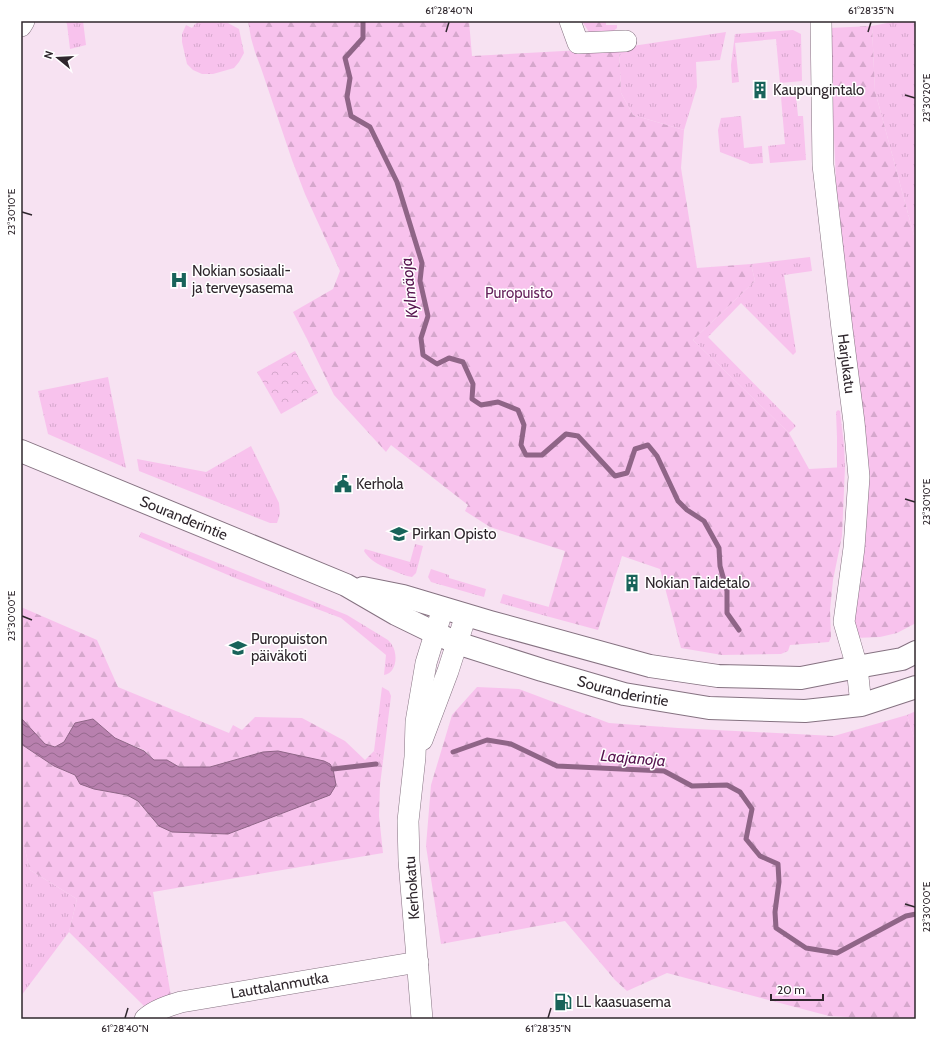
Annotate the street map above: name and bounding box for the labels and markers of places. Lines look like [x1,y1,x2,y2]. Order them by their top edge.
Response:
building icon: Kaupungintalo [750,80,770,100]
place label: Kaupungintalo [773,81,864,99]
place label: Nokian sosiaali- ja terveysasema [191,262,294,297]
hospital icon: Nokian sosiaali- ja terveysasema [169,270,189,290]
public building icon: Kerhola [333,474,353,494]
place label: Kerhola [356,475,404,493]
school or university icon: Pirkan Opisto [389,524,409,544]
place label: Pirkan Opisto [412,525,496,543]
building icon: Nokian Taidetalo [622,573,642,593]
place label: Nokian Taidetalo [645,574,750,592]
place label: Puropuiston päiväkoti [251,630,327,665]
school or university icon: Puropuiston päiväkoti [228,638,248,658]
fuel station icon: LL kaasuasema [553,992,573,1012]
place label: LL kaasuasema [576,993,672,1011]

